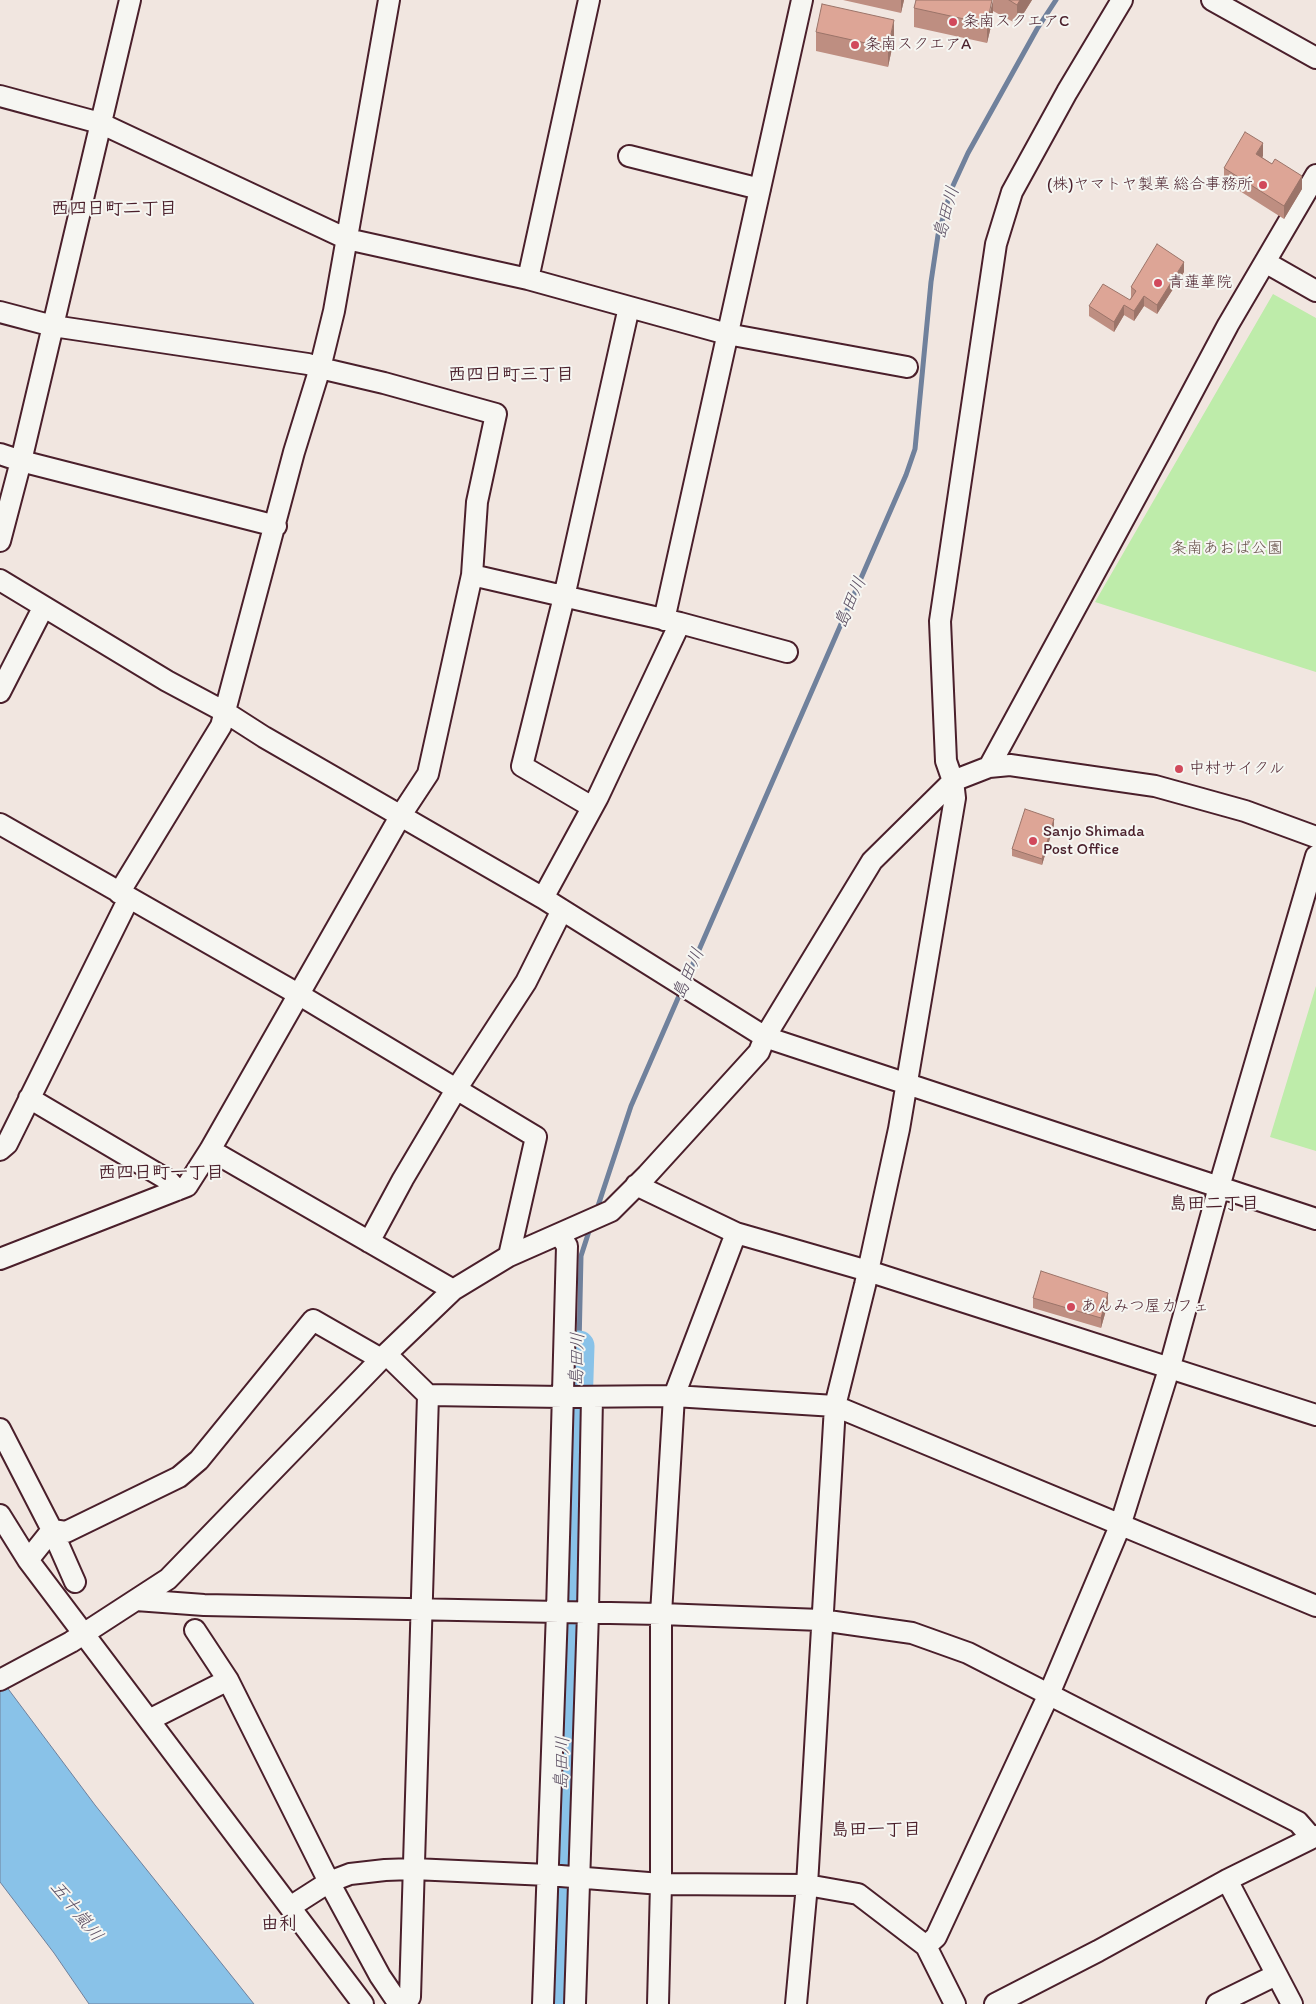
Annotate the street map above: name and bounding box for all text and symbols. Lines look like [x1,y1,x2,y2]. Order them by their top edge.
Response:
place label: 条南スクエアC [963,12,1069,32]
marker: 条南スクエアC [947,16,959,28]
place label: 条南スクエアA [865,35,971,55]
marker: 条南スクエアA [849,39,861,51]
place label: (株)ヤマトヤ製菓 総合事務所 [1047,175,1253,195]
marker: (株)ヤマトヤ製菓 総合事務所 [1257,179,1269,191]
water label: 島田川 [929,184,965,242]
district label: 西四日町二丁目 [51,198,177,220]
place label: 青蓮華院 [1168,273,1232,293]
marker: 青蓮華院 [1152,277,1164,289]
district label: 西四日町三丁目 [448,364,574,386]
park label: 条南あおば公園 [1171,539,1283,559]
water label: 島田川 [830,574,872,632]
place label: 中村サイクル [1189,759,1285,779]
marker: 中村サイクル [1173,763,1185,775]
place label: Sanjo Shimada Post Office [1043,822,1145,860]
marker: Sanjo Shimada Post Office [1027,835,1039,847]
water label: 島田川 [668,945,710,1003]
district label: 西四日町一丁目 [98,1162,224,1184]
district label: 島田二丁目 [1169,1193,1259,1215]
place label: あんみつ屋カフェ [1081,1297,1209,1317]
marker: あんみつ屋カフェ [1065,1301,1077,1313]
water label: 島田川 [566,1332,590,1386]
water label: 島田川 [551,1736,575,1790]
district label: 島田一丁目 [831,1819,921,1841]
water label: 五十嵐川 [45,1877,107,1947]
district label: 由利 [261,1913,297,1935]

